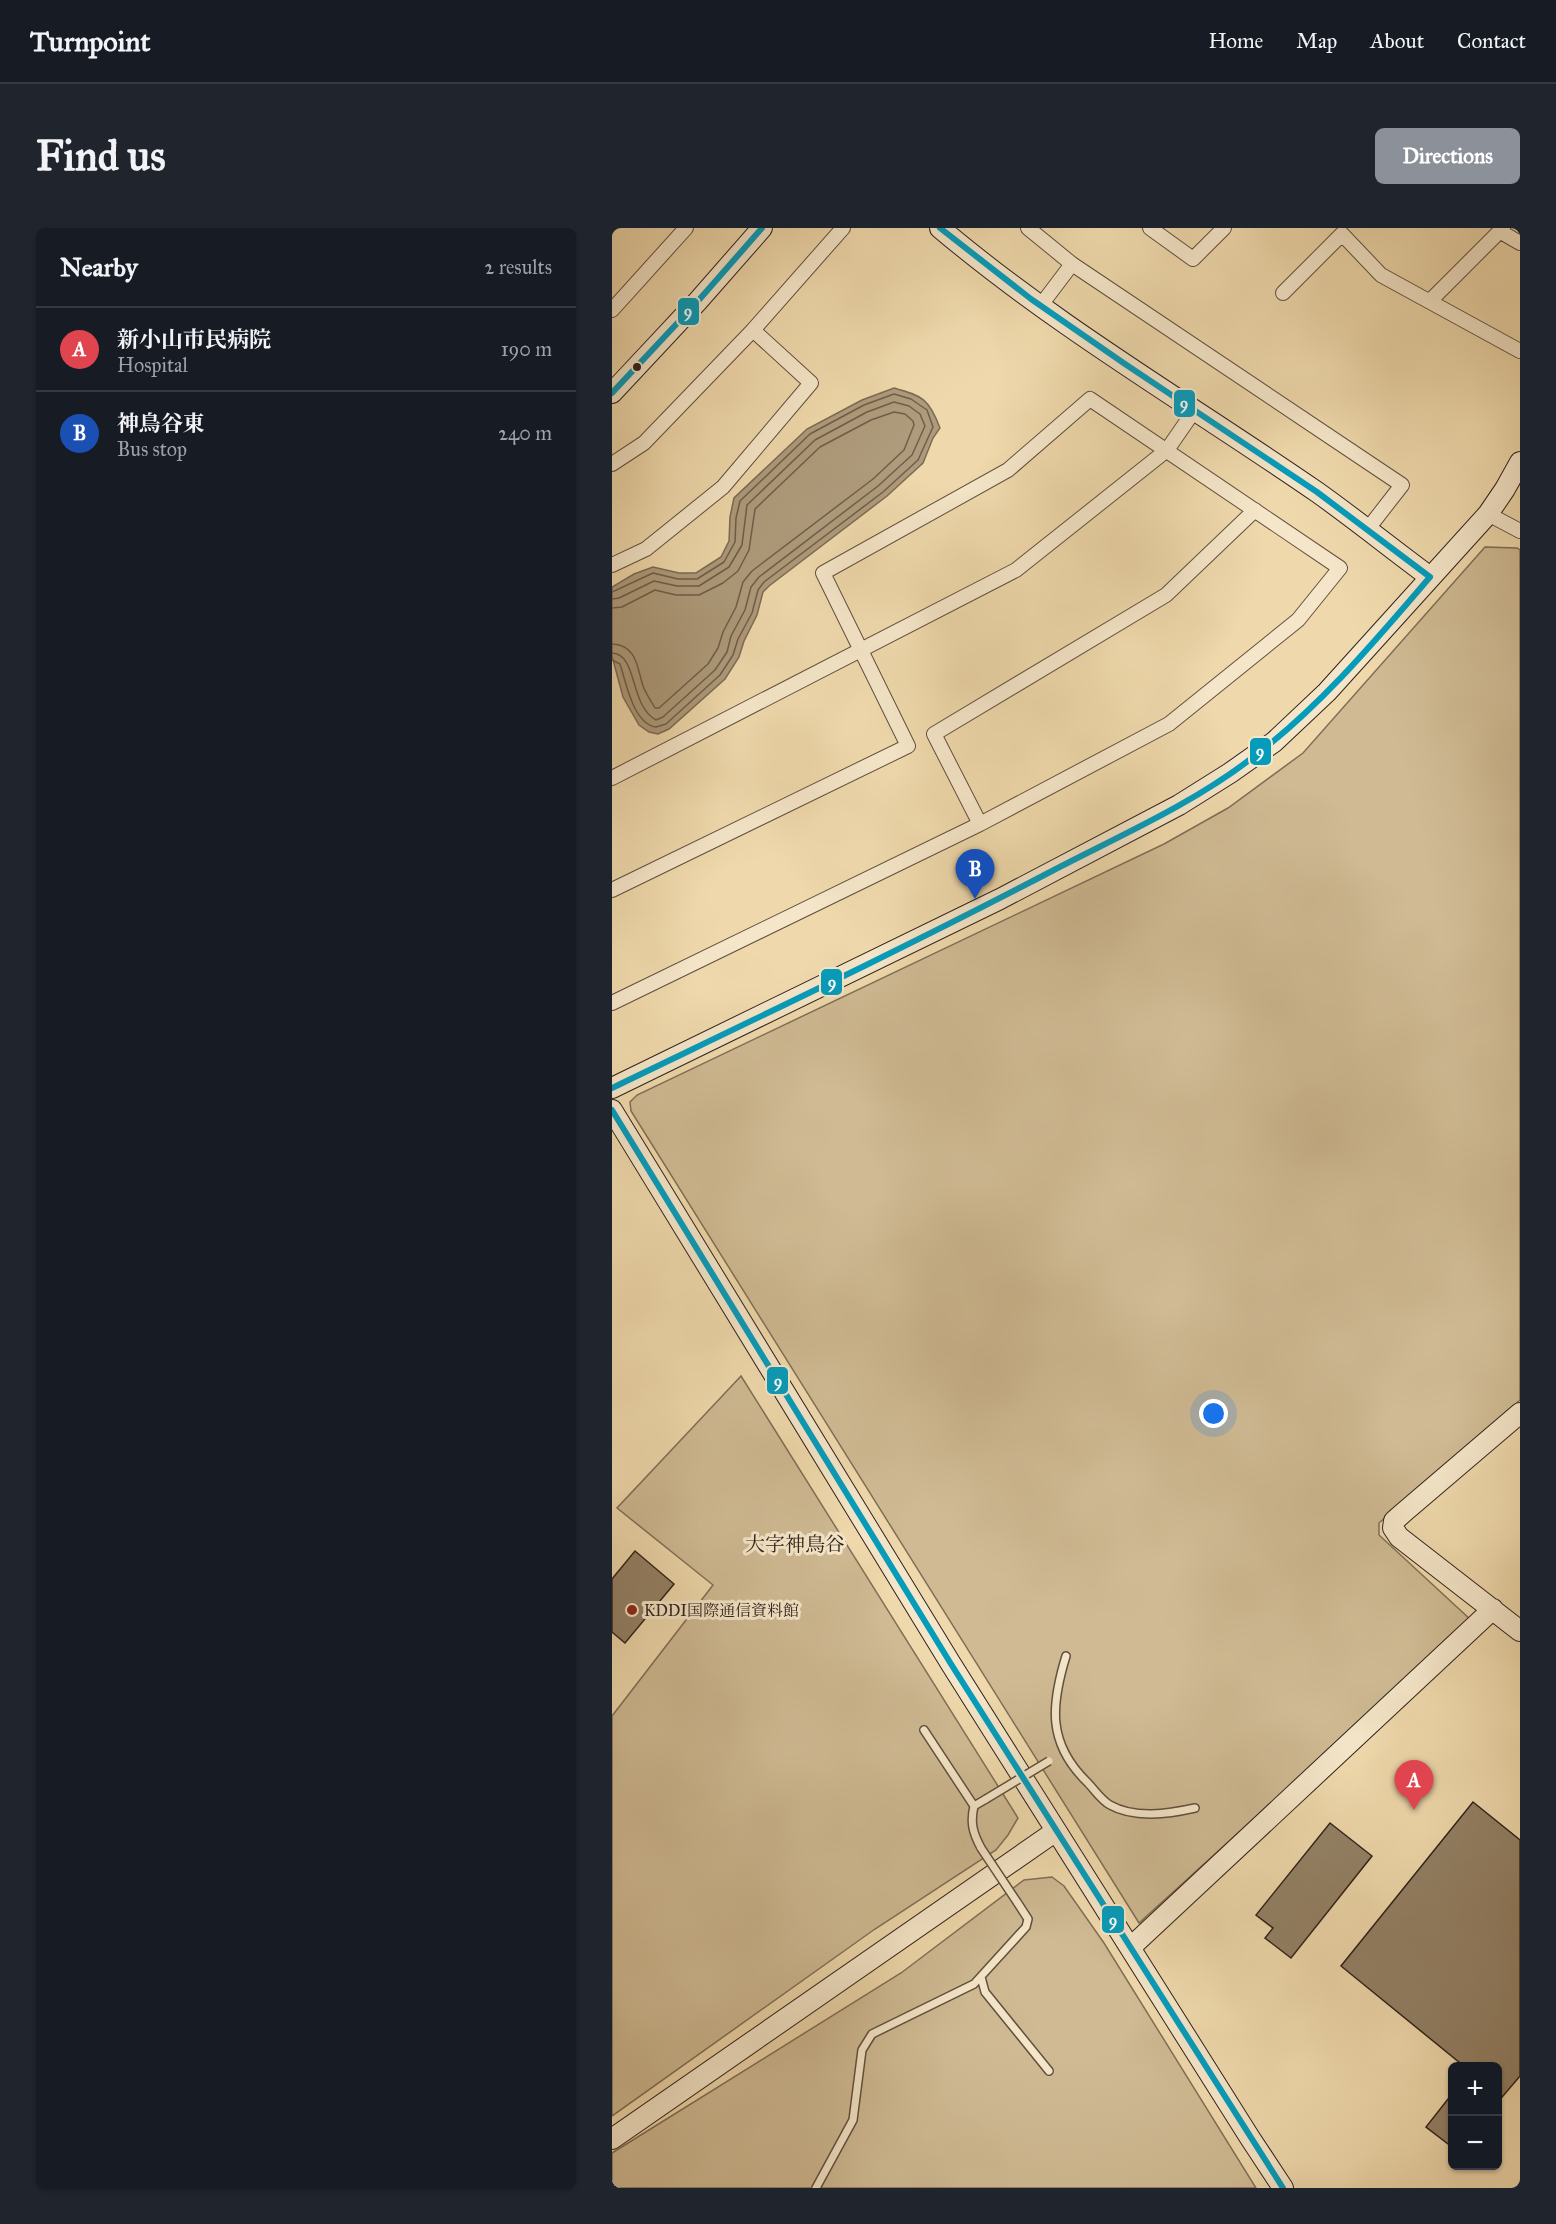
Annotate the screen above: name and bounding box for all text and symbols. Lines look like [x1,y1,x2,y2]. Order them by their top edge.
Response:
text: Turnpoint [30,24,150,59]
text: Home [1208,28,1263,54]
text: Map [1296,28,1337,54]
text: About [1370,28,1424,54]
text: Contact [1457,28,1526,54]
button: Directions [1375,128,1520,184]
text: Find us [36,130,166,182]
text: Nearby [60,251,138,283]
text: 2 results [484,255,552,279]
line badge: 9 [677,297,700,326]
text: 9 [684,302,692,322]
text: 新小山市民病院 [117,326,271,353]
text: A [73,337,86,361]
text: 190 m [501,337,552,361]
text: Hospital [117,353,188,377]
unlabelled marker [631,361,643,373]
line badge: 9 [1173,389,1196,418]
text: 9 [1180,394,1188,414]
text: 神鳥谷東 [117,410,205,437]
text: B [73,421,86,445]
text: 240 m [498,421,552,445]
text: Bus stop [117,437,187,461]
line badge: 9 [1249,737,1272,766]
text: 9 [1256,742,1264,762]
pin: B [956,850,994,899]
line badge: 9 [820,968,843,996]
text: 9 [828,973,836,993]
line badge: 9 [766,1366,789,1395]
text: 9 [774,1372,782,1392]
your location [1199,1399,1228,1428]
district label: 大字神鳥谷 [745,1532,845,1556]
place label: KDDI国際通信資料館 [644,1601,799,1620]
marker: KDDI国際通信資料館 [625,1603,639,1617]
pin: A [1394,1760,1434,1810]
line badge: 9 [1101,1905,1125,1934]
text: 9 [1109,1911,1117,1931]
map controls [1448,2062,1502,2170]
button: + [1448,2062,1502,2116]
button: − [1448,2116,1502,2170]

